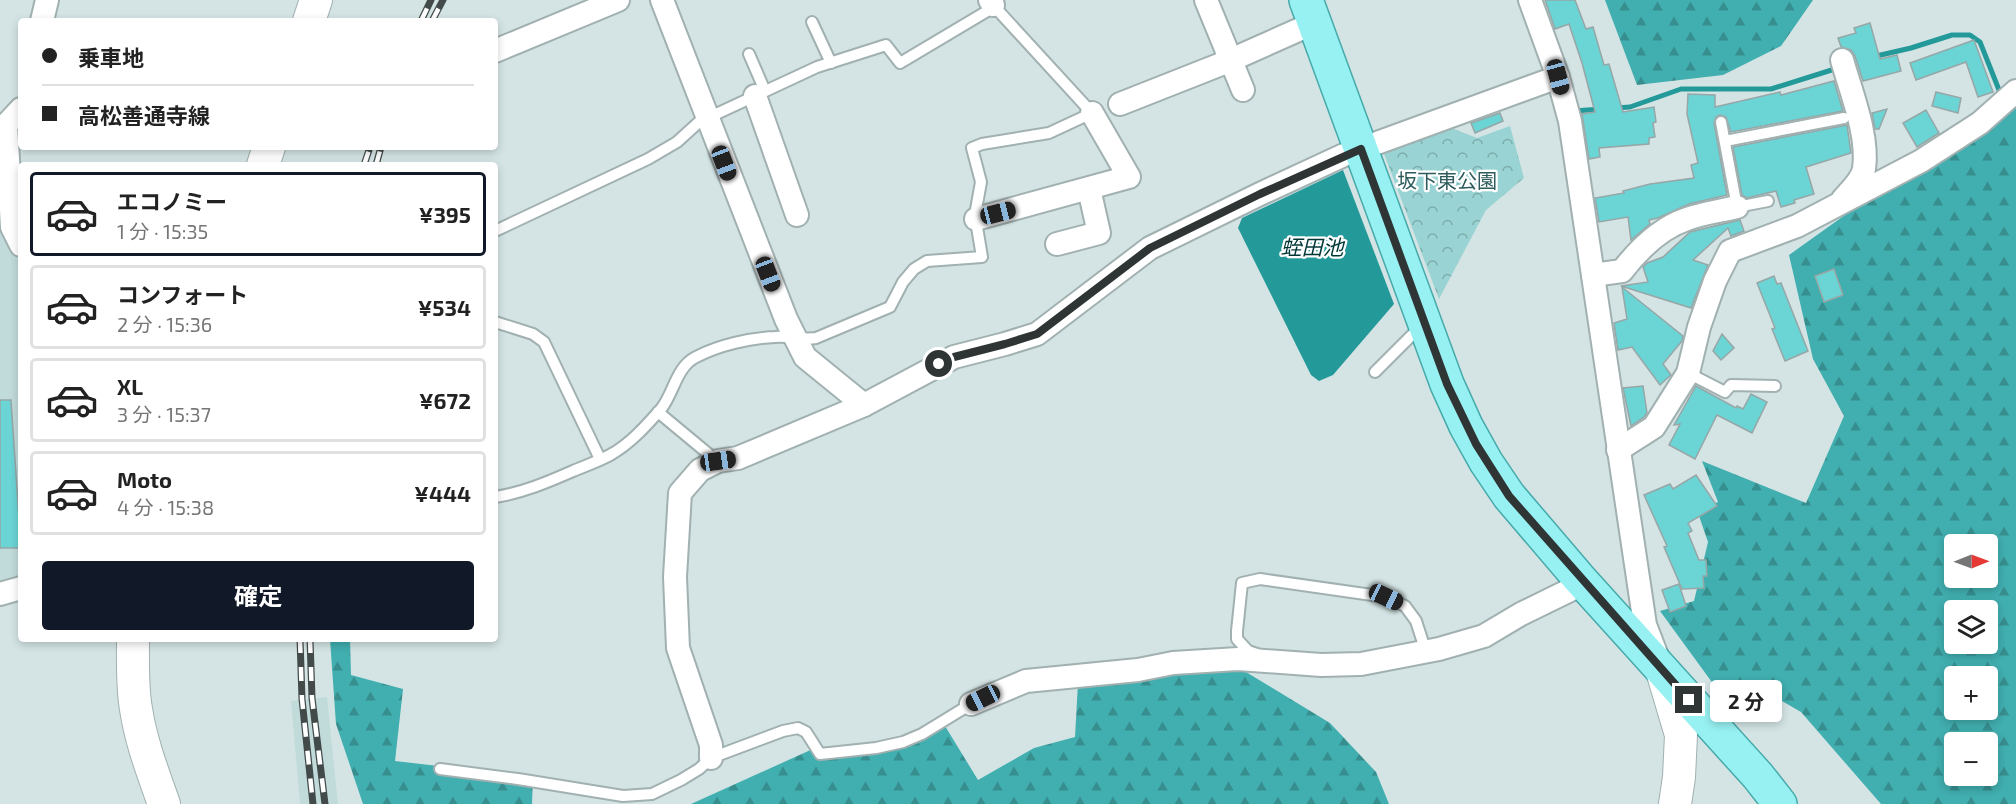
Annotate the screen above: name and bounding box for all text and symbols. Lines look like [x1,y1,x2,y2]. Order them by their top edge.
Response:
text: 乗車地 [78,44,144,70]
car [1545,57,1571,97]
text: 高松善通寺線 [78,102,210,128]
car [709,143,739,183]
park label: 坂下東公園 [1397,168,1497,192]
icon: car [45,187,99,241]
text: エコノミー [117,188,227,214]
car [978,200,1018,226]
text: ¥395 [419,201,471,227]
text: 1 分 · 15:35 [117,219,208,243]
water label: 蛭田池 [1281,234,1345,259]
car [753,254,783,294]
icon: car [45,280,99,334]
text: コンフォート [117,281,248,307]
text: ¥534 [418,294,471,320]
text: 2 分 · 15:36 [117,312,212,336]
route start [925,350,952,377]
icon: car [45,373,99,427]
text: XL [117,373,143,399]
text: ¥672 [419,387,471,413]
text: 3 分 · 15:37 [117,402,211,426]
car [699,450,737,472]
icon: car [45,466,99,520]
text: Moto [117,466,172,492]
text: ¥444 [414,480,471,506]
text: 4 分 · 15:38 [117,495,214,519]
north arrow [1944,534,1998,588]
map controls [1944,534,1998,786]
button: 確定 [42,561,474,630]
car [1366,581,1406,613]
button: layers [1944,600,1998,654]
button: + [1944,666,1998,720]
callout: 2 分 [1710,679,1782,721]
car [963,682,1003,714]
route end [1675,686,1702,713]
text: 2 分 [1728,689,1764,713]
button: − [1944,732,1998,786]

